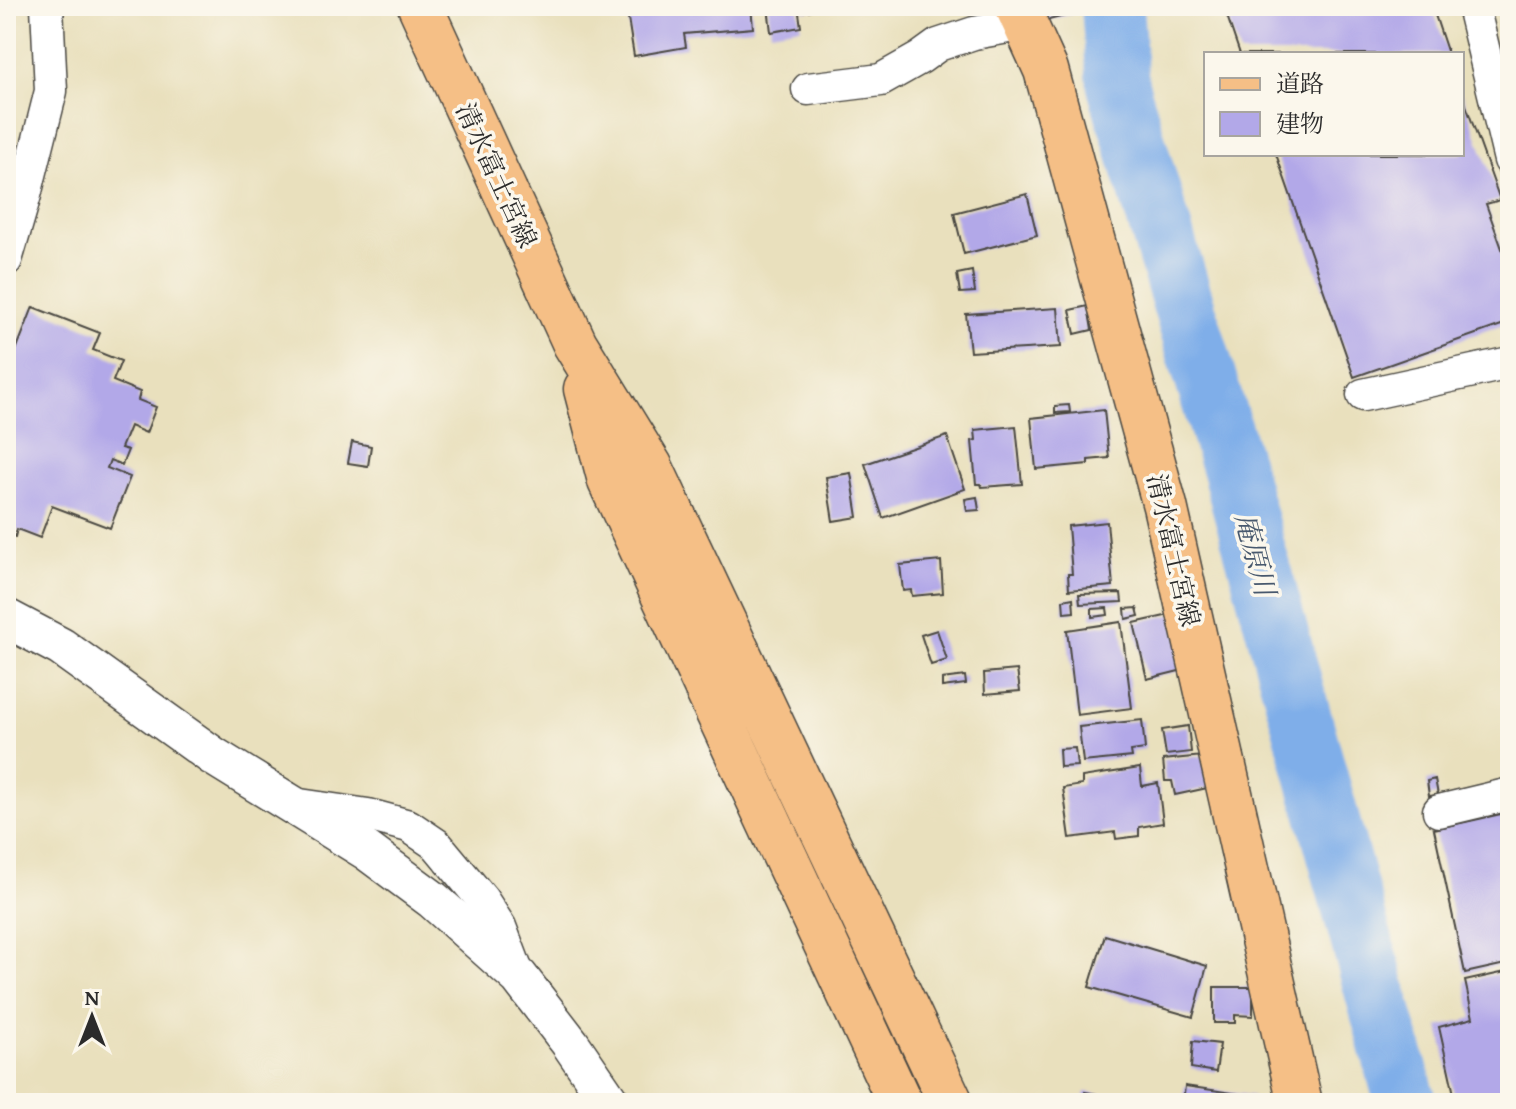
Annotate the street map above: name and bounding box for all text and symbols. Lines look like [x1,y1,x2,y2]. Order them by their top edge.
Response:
legend [1204,52,1464,156]
text: 道路 [1276,66,1324,101]
street label: 清水富士宮線 [446,96,548,254]
text: 建物 [1276,106,1324,141]
street label: 清水富士宮線 [1137,470,1211,630]
water label: 庵原川 [1225,508,1287,603]
north arrow [52,977,132,1057]
text: N [85,981,100,1013]

